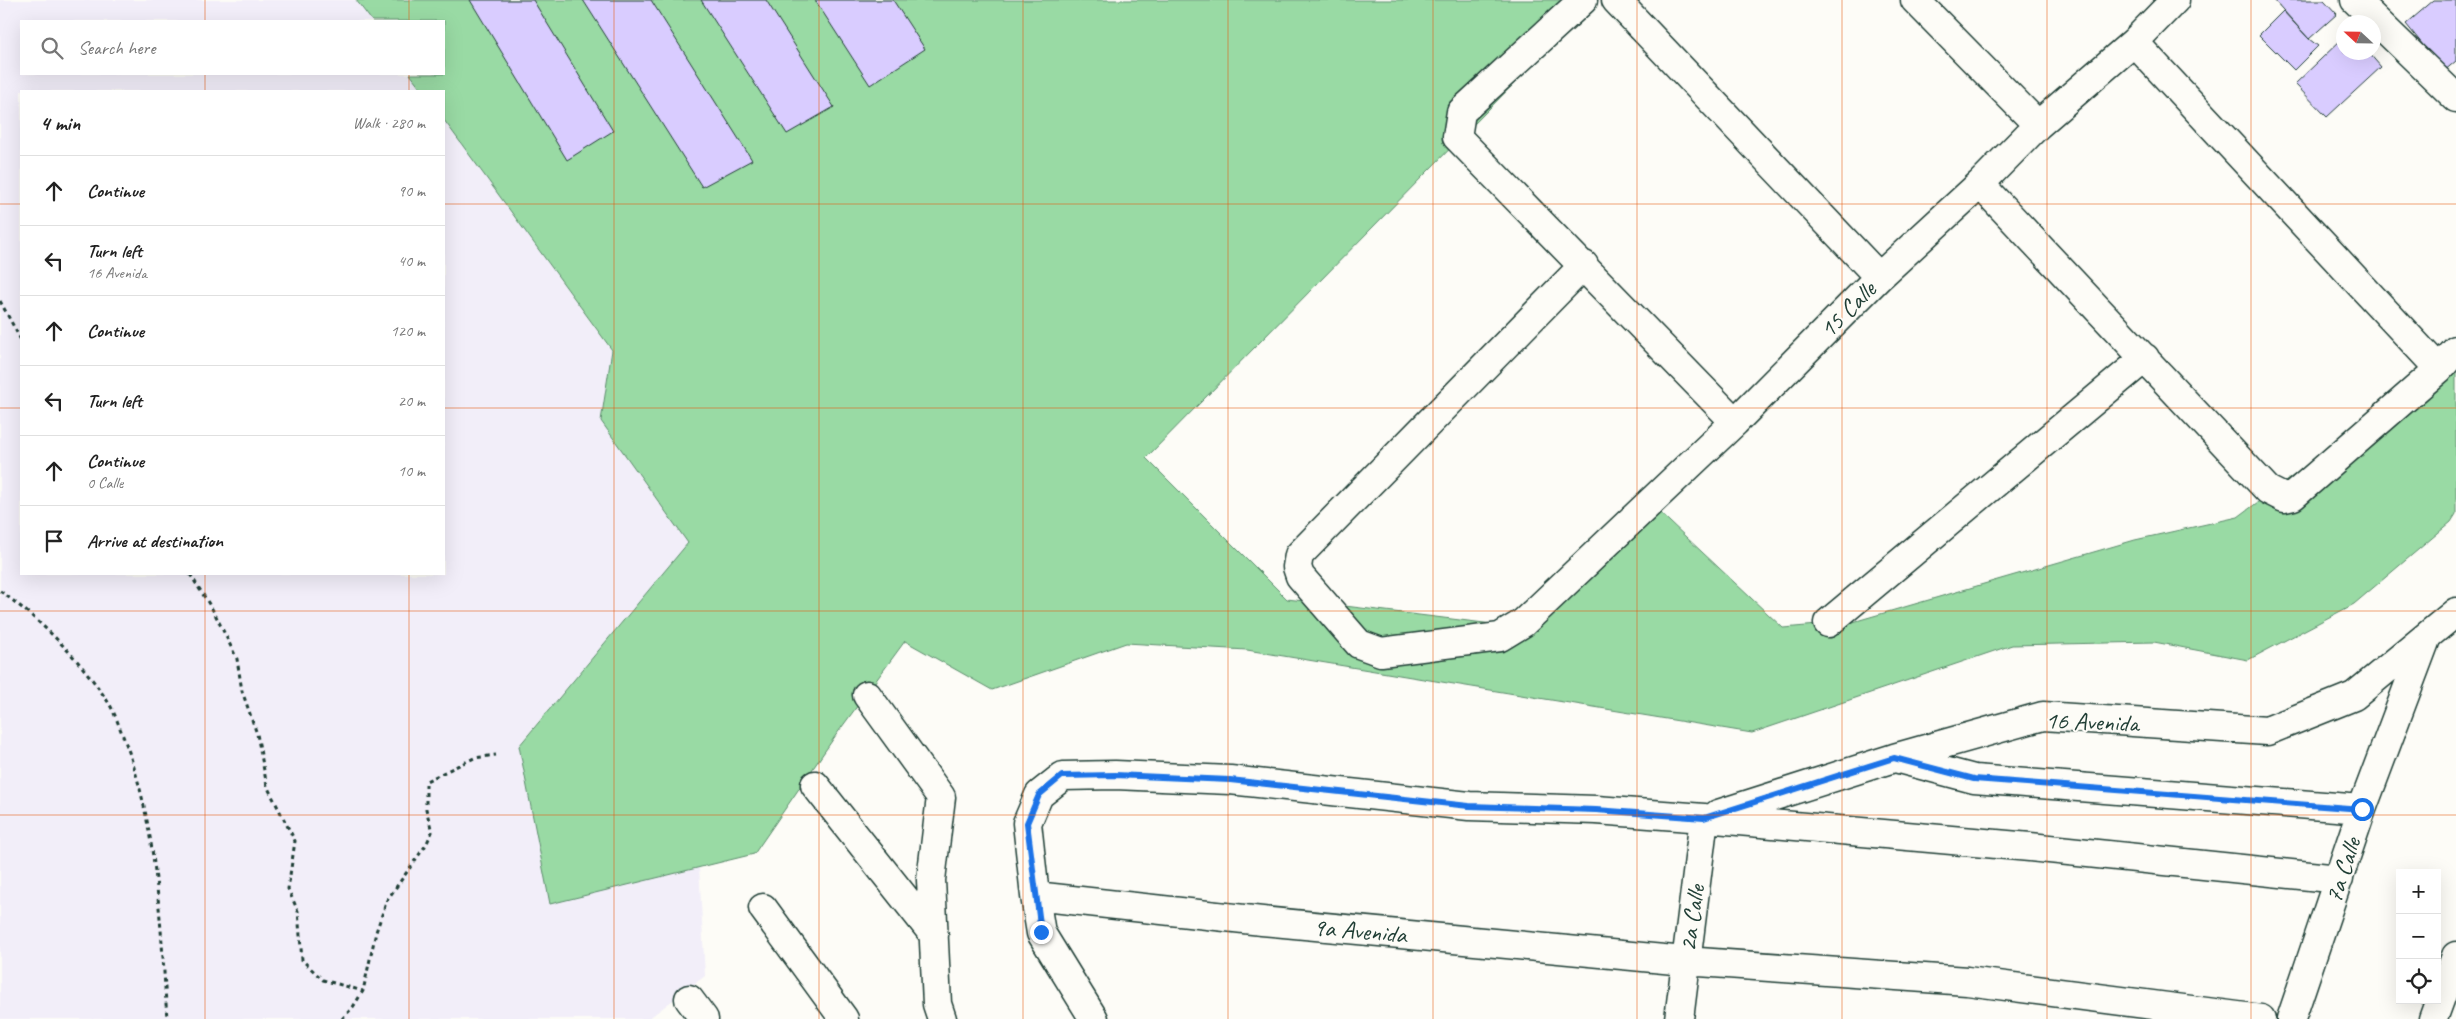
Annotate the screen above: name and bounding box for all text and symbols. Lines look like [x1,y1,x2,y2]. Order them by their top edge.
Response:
north arrow [2336,15,2381,60]
search box [20,20,445,75]
icon: search [38,34,66,62]
text: Search here [78,36,155,60]
text: 4 min [40,110,80,136]
text: Walk · 280 m [353,113,425,133]
icon: ahead [40,177,68,205]
text: Continue [87,179,144,203]
text: 90 m [398,181,425,201]
text: Turn left [87,239,142,263]
icon: left [40,247,68,275]
text: 40 m [398,251,425,271]
text: 16 Avenida [87,263,147,283]
street label: 15 Calle [1812,273,1884,345]
icon: ahead [40,317,68,345]
text: Continue [87,319,144,343]
text: 120 m [391,321,425,341]
icon: left [40,387,68,415]
text: Turn left [87,389,142,413]
text: 20 m [398,391,425,411]
text: Continue [87,449,144,473]
icon: ahead [40,457,68,485]
text: 10 m [398,461,425,481]
text: 0 Calle [87,473,123,493]
icon: arrive [40,527,68,555]
text: Arrive at destination [87,529,223,553]
street label: 16 Avenida [2045,704,2142,740]
route start [2351,798,2374,821]
street label: 7a Calle [2317,832,2369,907]
map controls [2396,869,2441,1004]
button: + [2396,869,2441,914]
street label: 2a Calle [1672,881,1713,953]
street label: 9a Avenida [1312,911,1410,951]
button: − [2396,914,2441,959]
route end [1030,921,1053,944]
button: locate [2396,959,2441,1004]

